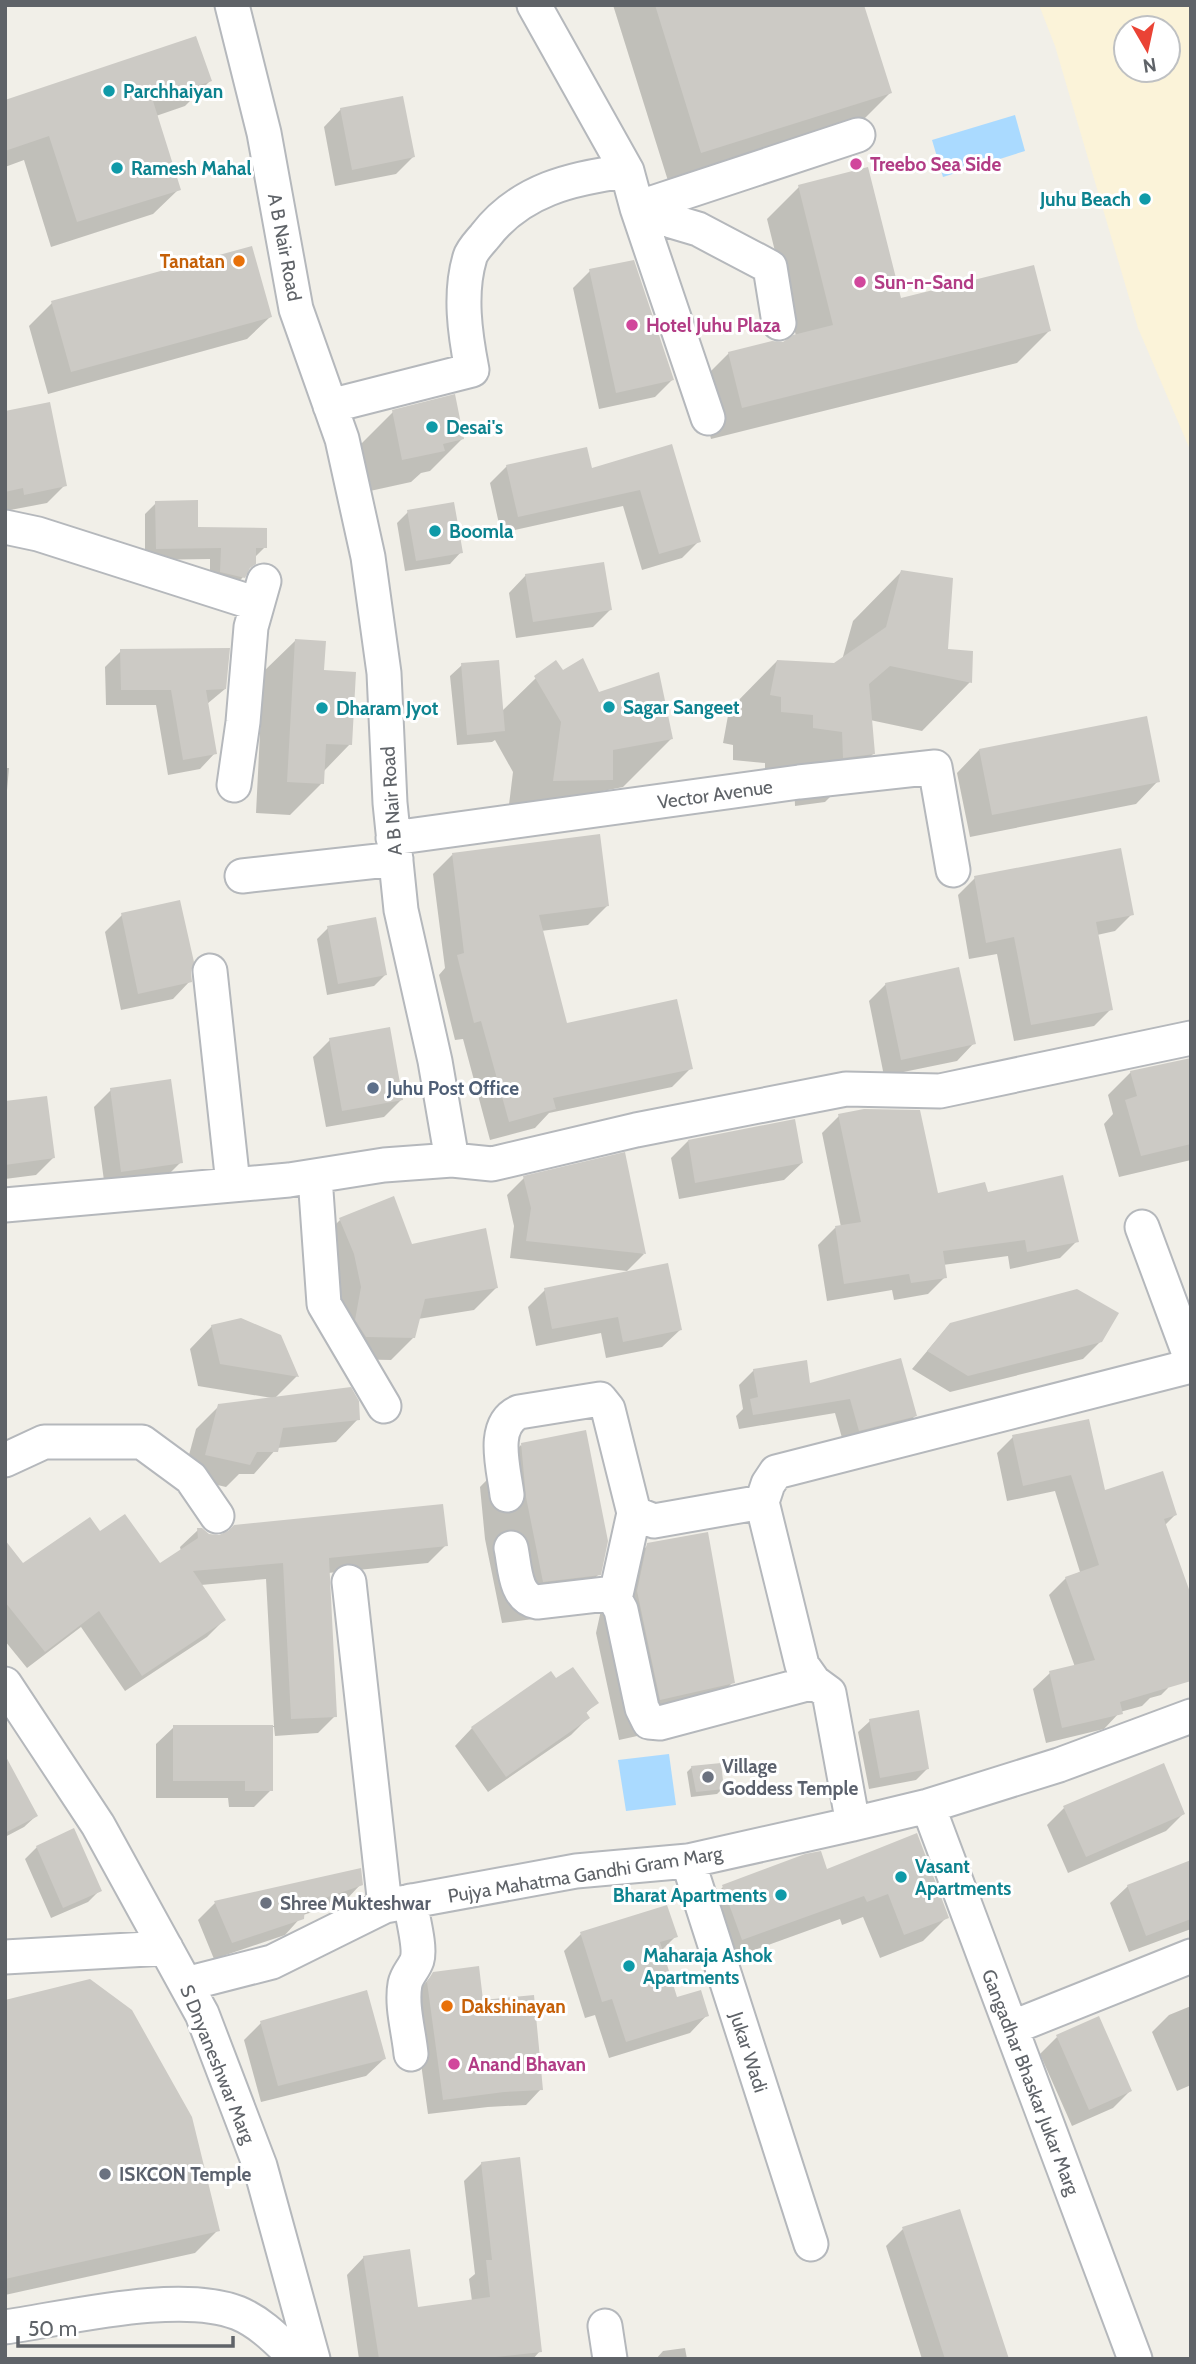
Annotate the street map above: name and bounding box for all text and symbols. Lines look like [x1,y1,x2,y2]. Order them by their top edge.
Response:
north arrow [1112,14,1182,84]
text: N [1141,53,1158,78]
place label: Parchhaiyan [123,80,223,103]
marker: Parchhaiyan [101,83,117,99]
place label: Treebo Sea Side [870,153,1001,176]
marker: Treebo Sea Side [848,156,864,172]
place label: Ramesh Mahal [131,157,251,180]
marker: Ramesh Mahal [109,160,125,176]
place label: Juhu Beach [1039,188,1131,211]
street label: A B Nair Road [263,191,306,303]
marker: Juhu Beach [1137,191,1153,207]
place label: Tanatan [160,250,225,273]
marker: Tanatan [231,253,247,269]
place label: Sun-n-Sand [874,271,974,294]
marker: Sun-n-Sand [852,274,868,290]
place label: Hotel Juhu Plaza [646,314,781,337]
marker: Hotel Juhu Plaza [624,317,640,333]
place label: Desai's [446,416,503,439]
marker: Desai's [424,419,440,435]
place label: Boomla [449,520,514,543]
marker: Boomla [427,523,443,539]
place label: Sagar Sangeet [623,696,740,719]
place label: Dharam Jyot [336,697,439,720]
marker: Sagar Sangeet [601,699,617,715]
marker: Dharam Jyot [314,700,330,716]
street label: A B Nair Road [376,746,407,856]
street label: Vector Avenue [656,775,774,814]
place label: Juhu Post Office [386,1077,519,1100]
marker: Juhu Post Office [365,1080,381,1096]
place label: Village Goddess Temple [722,1755,858,1800]
marker: Village Goddess Temple [700,1769,716,1785]
street label: Pujya Mahatma Gandhi Gram Marg [446,1841,725,1908]
place label: Vasant Apartments [915,1855,1011,1900]
marker: Vasant Apartments [893,1869,909,1885]
place label: Bharat Apartments [613,1884,767,1907]
marker: Bharat Apartments [773,1887,789,1903]
place label: Shree Mukteshwar [280,1892,431,1915]
marker: Shree Mukteshwar [258,1895,274,1911]
place label: Maharaja Ashok Apartments [643,1944,773,1989]
marker: Maharaja Ashok Apartments [621,1958,637,1974]
street label: Gangadhar Bhaskar Jukar Marg [977,1966,1084,2199]
street label: S Dnyaneshwar Marg [175,1981,260,2147]
place label: Dakshinayan [461,1995,566,2018]
marker: Dakshinayan [439,1998,455,2014]
street label: Jukar Wadi [724,2008,772,2095]
place label: Anand Bhavan [468,2053,586,2076]
marker: Anand Bhavan [446,2056,462,2072]
place label: ISKCON Temple [119,2163,252,2186]
marker: ISKCON Temple [97,2166,113,2182]
scale bar [18,2304,233,2348]
text: 50 m [28,2316,77,2341]

